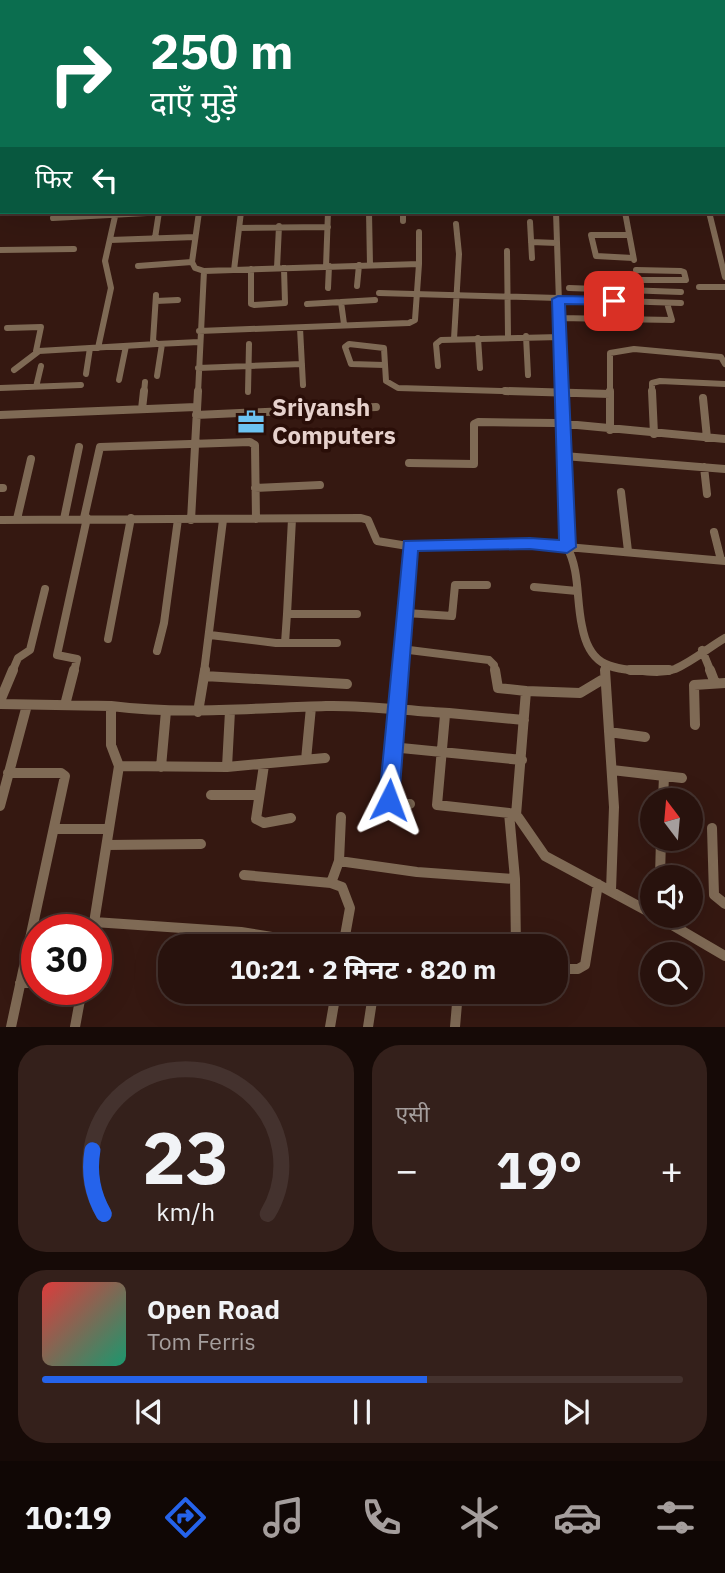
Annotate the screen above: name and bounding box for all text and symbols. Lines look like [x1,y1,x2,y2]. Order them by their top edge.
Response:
text: 250 m [150,19,294,82]
icon: right [35,28,126,119]
text: दाएँ मुड़ें [150,81,237,123]
text: फिर [35,161,72,195]
icon: left [86,161,124,199]
pin [584,271,644,331]
icon: arrive [595,282,633,320]
place label: Sriyansh Computers [272,391,396,451]
office icon: Sriyansh Computers [236,407,266,437]
position arrow [352,763,426,837]
north arrow [640,788,704,850]
map controls [640,788,703,1005]
button: sound [640,865,703,928]
speed limit sign: 30 [21,914,112,1005]
button: search [640,942,703,1005]
text: 10:21 · 2 मिनट · 820 m [230,952,496,986]
text: एसी [396,1098,430,1128]
text: 23 [142,1110,229,1205]
text: 19° [496,1136,583,1203]
text: − [396,1145,418,1194]
text: + [660,1145,683,1194]
text: km/h [156,1195,215,1228]
text: Open Road [147,1292,280,1326]
text: Tom Ferris [147,1326,256,1356]
icon: previous [130,1393,168,1431]
icon: pause [343,1393,381,1431]
icon: next [557,1393,595,1431]
icon: directions [161,1493,210,1542]
icon: music [259,1493,308,1542]
icon: phone [357,1493,406,1542]
icon: climate [455,1493,504,1542]
icon: car [553,1493,602,1542]
icon: filters [651,1493,700,1542]
text: 10:19 [25,1496,112,1538]

